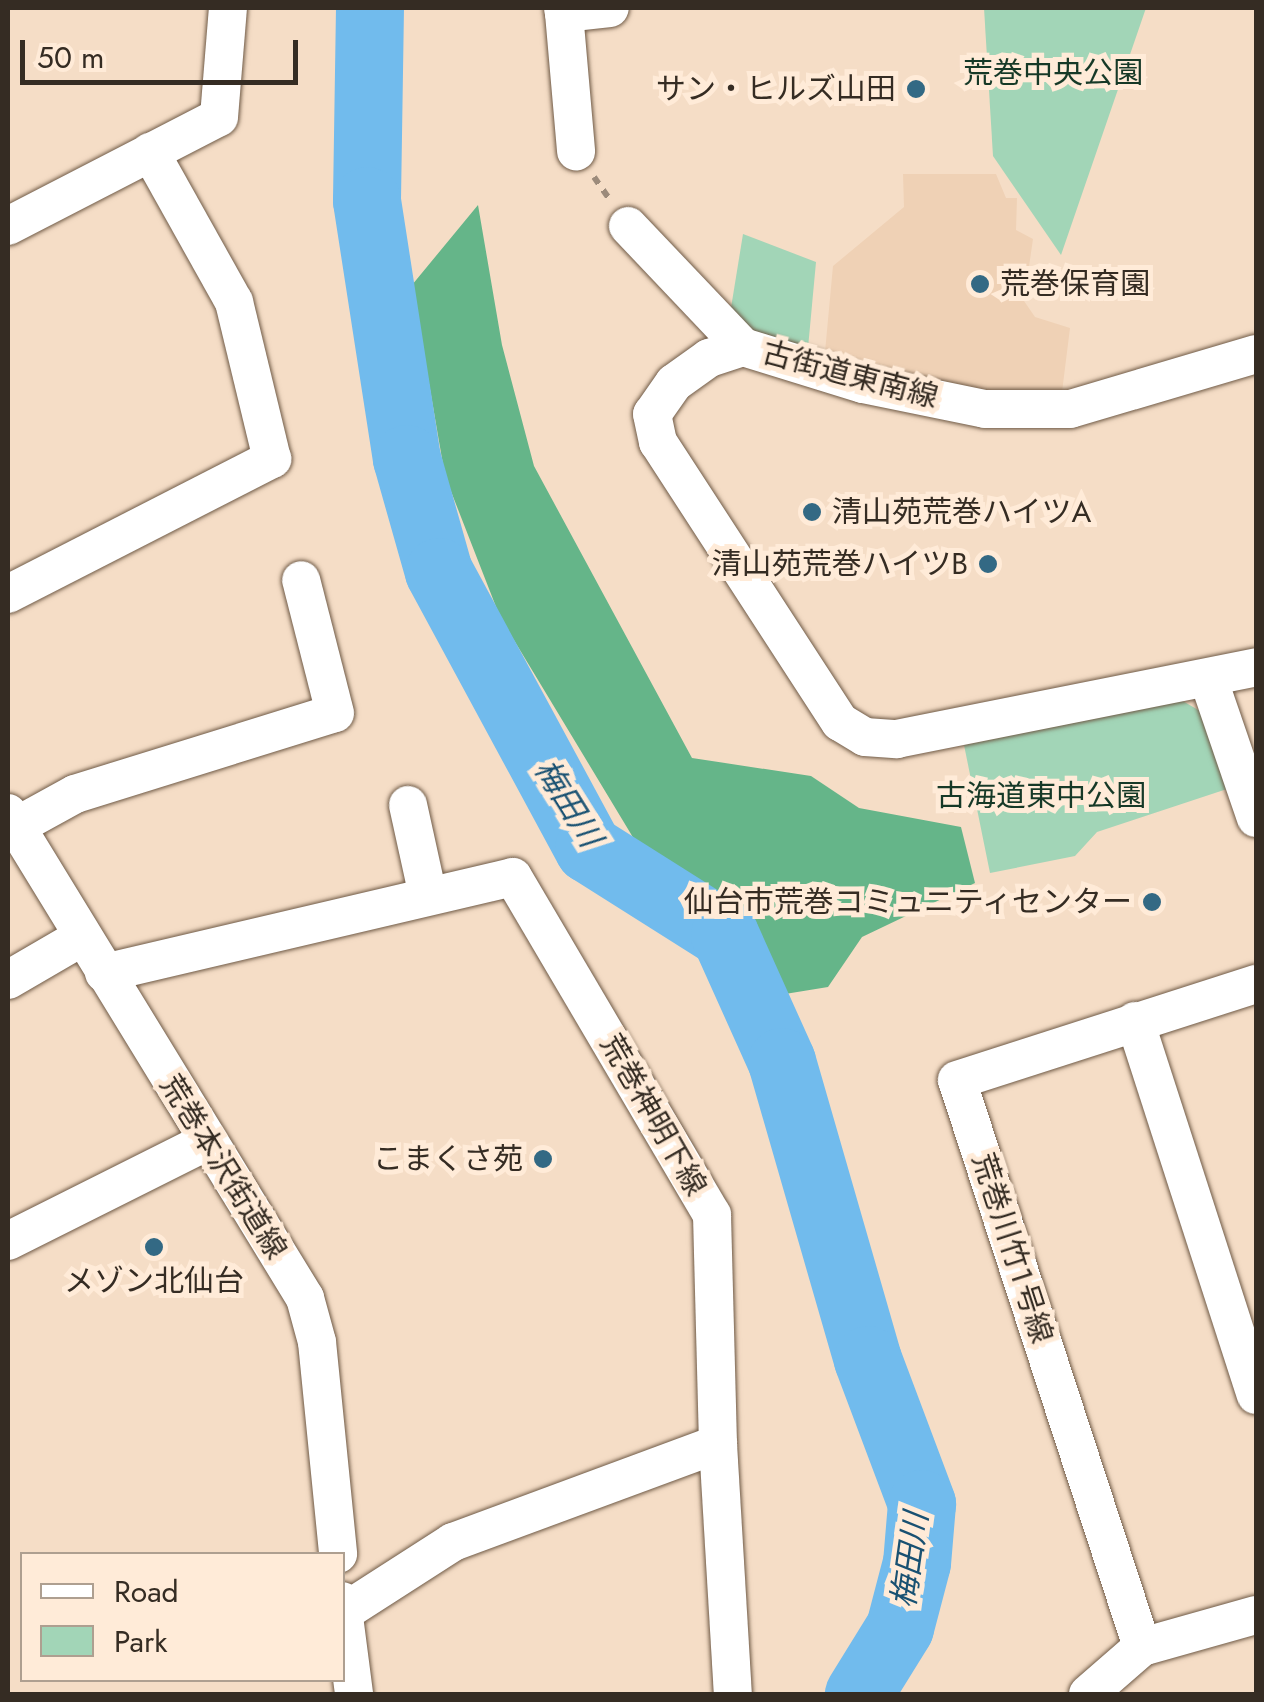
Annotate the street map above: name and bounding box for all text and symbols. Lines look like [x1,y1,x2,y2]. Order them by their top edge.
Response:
scale bar [25,20,302,82]
text: 50 m [37,36,104,79]
park label: 荒巻中央公園 [963,55,1143,91]
place label: サン・ヒルズ山田 [656,71,896,107]
marker: サン・ヒルズ山田 [905,78,927,100]
place label: 荒巻保育園 [1000,266,1150,302]
marker: 荒巻保育園 [969,273,991,295]
street label: 古街道東南線 [758,334,942,416]
place label: 清山苑荒巻ハイツA [832,494,1092,530]
marker: 清山苑荒巻ハイツA [801,501,823,523]
place label: 清山苑荒巻ハイツB [711,546,968,582]
marker: 清山苑荒巻ハイツB [977,553,999,575]
water label: 梅田川 [526,752,610,854]
park label: 古海道東中公園 [936,778,1146,814]
place label: 仙台市荒巻コミュニティセンター [682,884,1132,920]
marker: 仙台市荒巻コミュニティセンター [1141,891,1163,913]
street label: 荒巻神明下線 [592,1028,714,1202]
street label: 荒巻本沢街道線 [152,1068,294,1266]
place label: こまくさ苑 [373,1141,523,1177]
marker: こまくさ苑 [532,1148,554,1170]
street label: 荒巻川竹１号線 [964,1149,1060,1347]
marker: メゾン北仙台 [143,1236,165,1258]
place label: メゾン北仙台 [64,1263,244,1299]
water label: 梅田川 [884,1510,936,1610]
legend [20,1552,345,1682]
text: Road [114,1570,179,1613]
text: Park [114,1620,167,1663]

